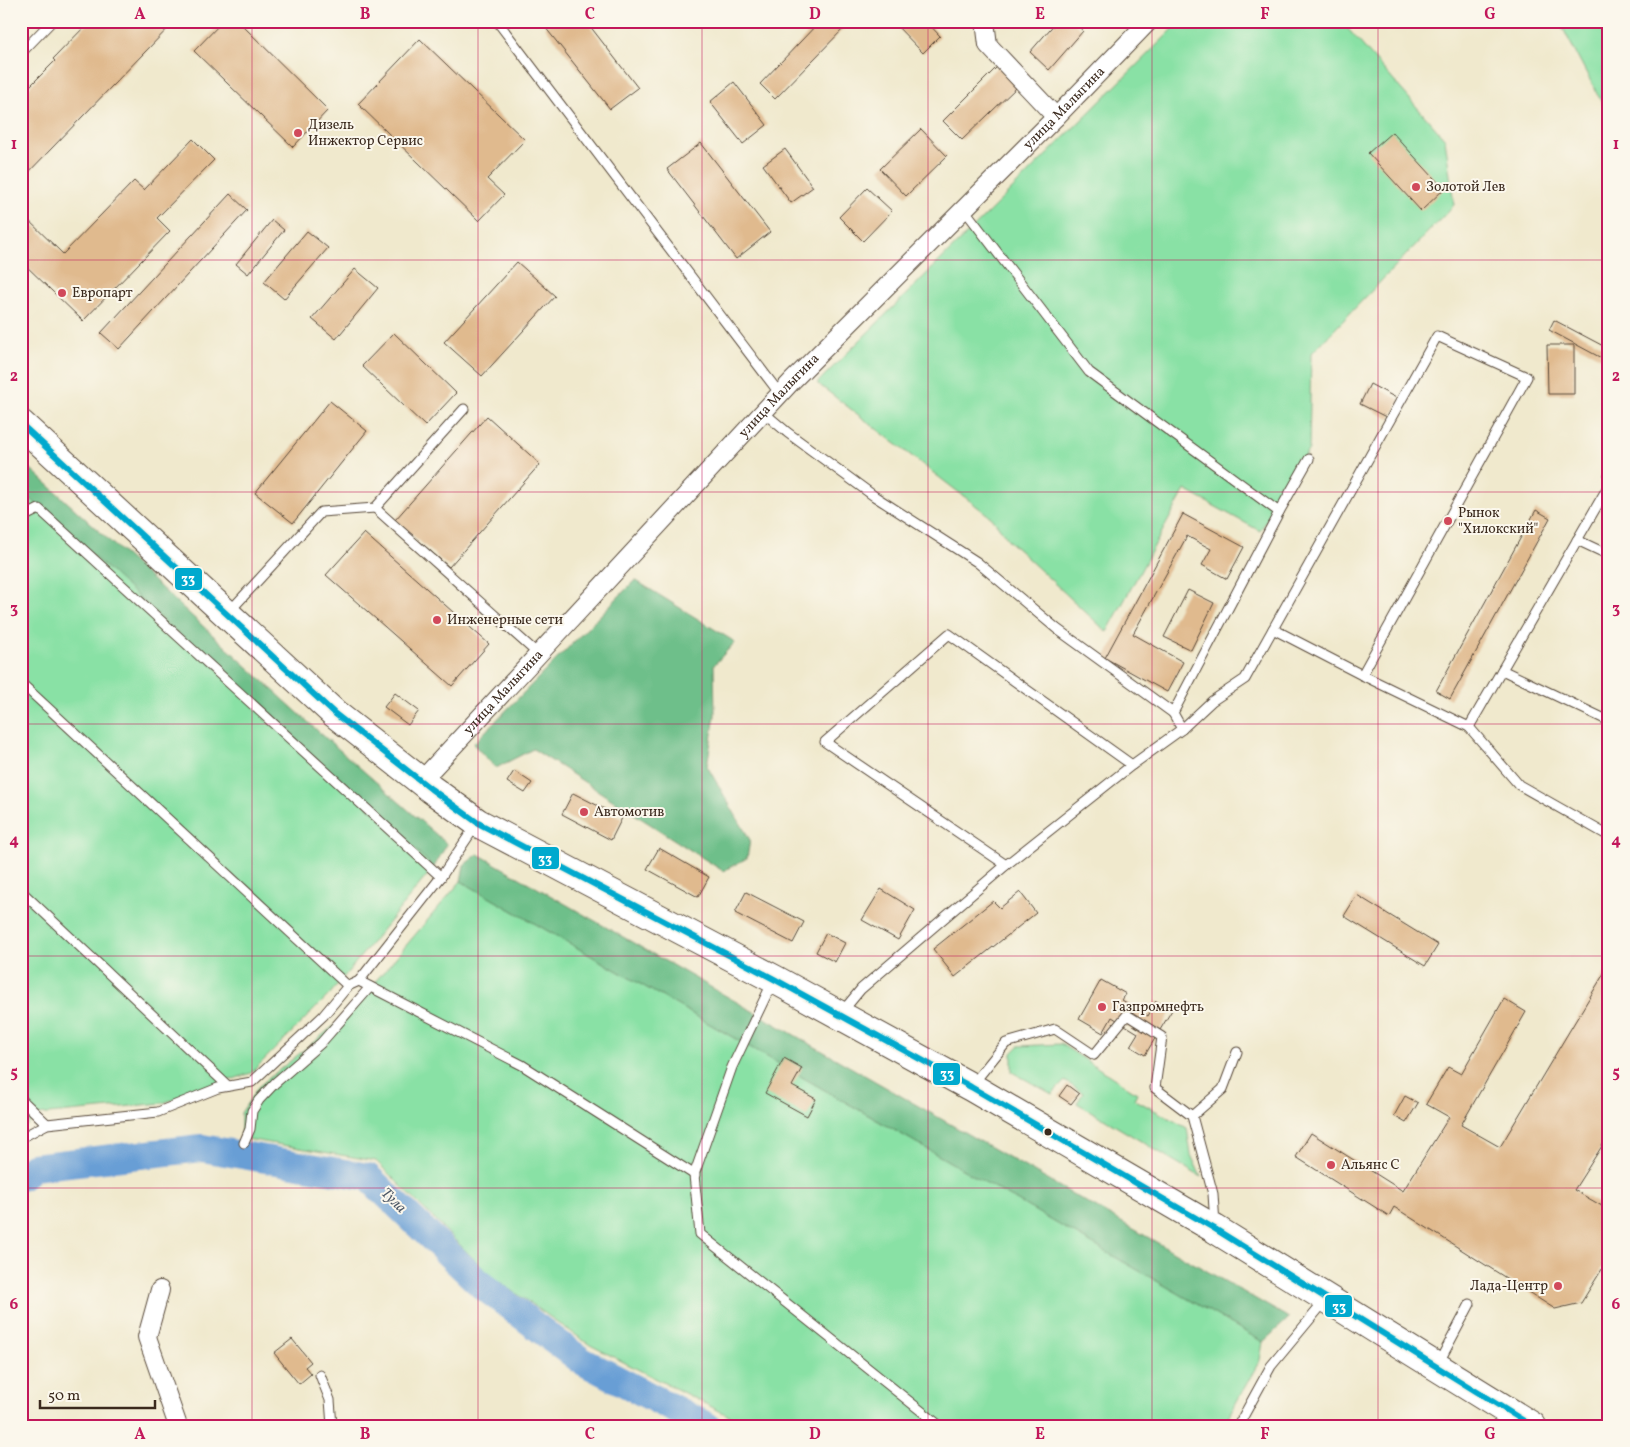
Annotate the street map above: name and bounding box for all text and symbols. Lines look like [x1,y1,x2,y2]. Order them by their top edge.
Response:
text: A [134,4,146,26]
text: B [360,4,371,26]
text: C [585,4,595,26]
text: D [809,4,821,26]
text: E [1035,4,1045,26]
text: F [1260,4,1270,26]
text: G [1484,4,1496,26]
street label: улица Малыгина [1019,62,1109,154]
place label: Дизель Инжектор Сервис [308,116,423,151]
marker: Дизель Инжектор Сервис [292,127,304,139]
text: 1 [11,134,17,156]
text: 1 [1613,134,1619,156]
place label: Золотой Лев [1426,178,1505,197]
marker: Золотой Лев [1410,181,1422,193]
place label: Европарт [72,284,133,303]
marker: Европарт [56,287,68,299]
street label: улица Малыгина [734,349,824,442]
text: 2 [10,366,18,388]
text: 2 [1612,366,1620,388]
place label: Рынок "Хилокский" [1458,504,1538,539]
marker: Рынок "Хилокский" [1442,515,1454,527]
line badge: 33 [174,567,203,591]
text: 33 [181,570,195,589]
text: 3 [10,598,18,620]
text: 3 [1612,598,1620,620]
place label: Инженерные сети [447,611,563,630]
marker: Инженерные сети [431,614,443,626]
street label: улица Малыгина [459,646,548,739]
place label: Автомотив [594,803,664,822]
marker: Автомотив [578,806,590,818]
text: 4 [9,830,19,852]
text: 4 [1611,830,1621,852]
line badge: 33 [531,846,560,870]
text: 33 [538,850,552,869]
place label: Газпромнефть [1112,998,1204,1017]
marker: Газпромнефть [1096,1001,1108,1013]
text: 5 [10,1062,18,1084]
line badge: 33 [932,1062,961,1086]
text: 5 [1612,1062,1620,1084]
text: 33 [940,1065,954,1084]
unlabelled marker [1043,1127,1053,1137]
place label: Альянс С [1341,1156,1400,1175]
marker: Альянс С [1325,1159,1337,1171]
water label: Тула [376,1184,410,1218]
place label: Лада-Центр [1470,1277,1548,1296]
marker: Лада-Центр [1552,1280,1564,1292]
text: 6 [10,1294,19,1316]
line badge: 33 [1324,1294,1353,1318]
text: 6 [1612,1294,1621,1316]
text: 33 [1332,1298,1346,1317]
scale bar [40,1377,155,1409]
text: 50 m [48,1386,80,1407]
text: A [134,1424,146,1446]
text: B [360,1424,371,1446]
text: C [585,1424,595,1446]
text: D [809,1424,821,1446]
text: E [1035,1424,1045,1446]
text: F [1260,1424,1270,1446]
text: G [1484,1424,1496,1446]

